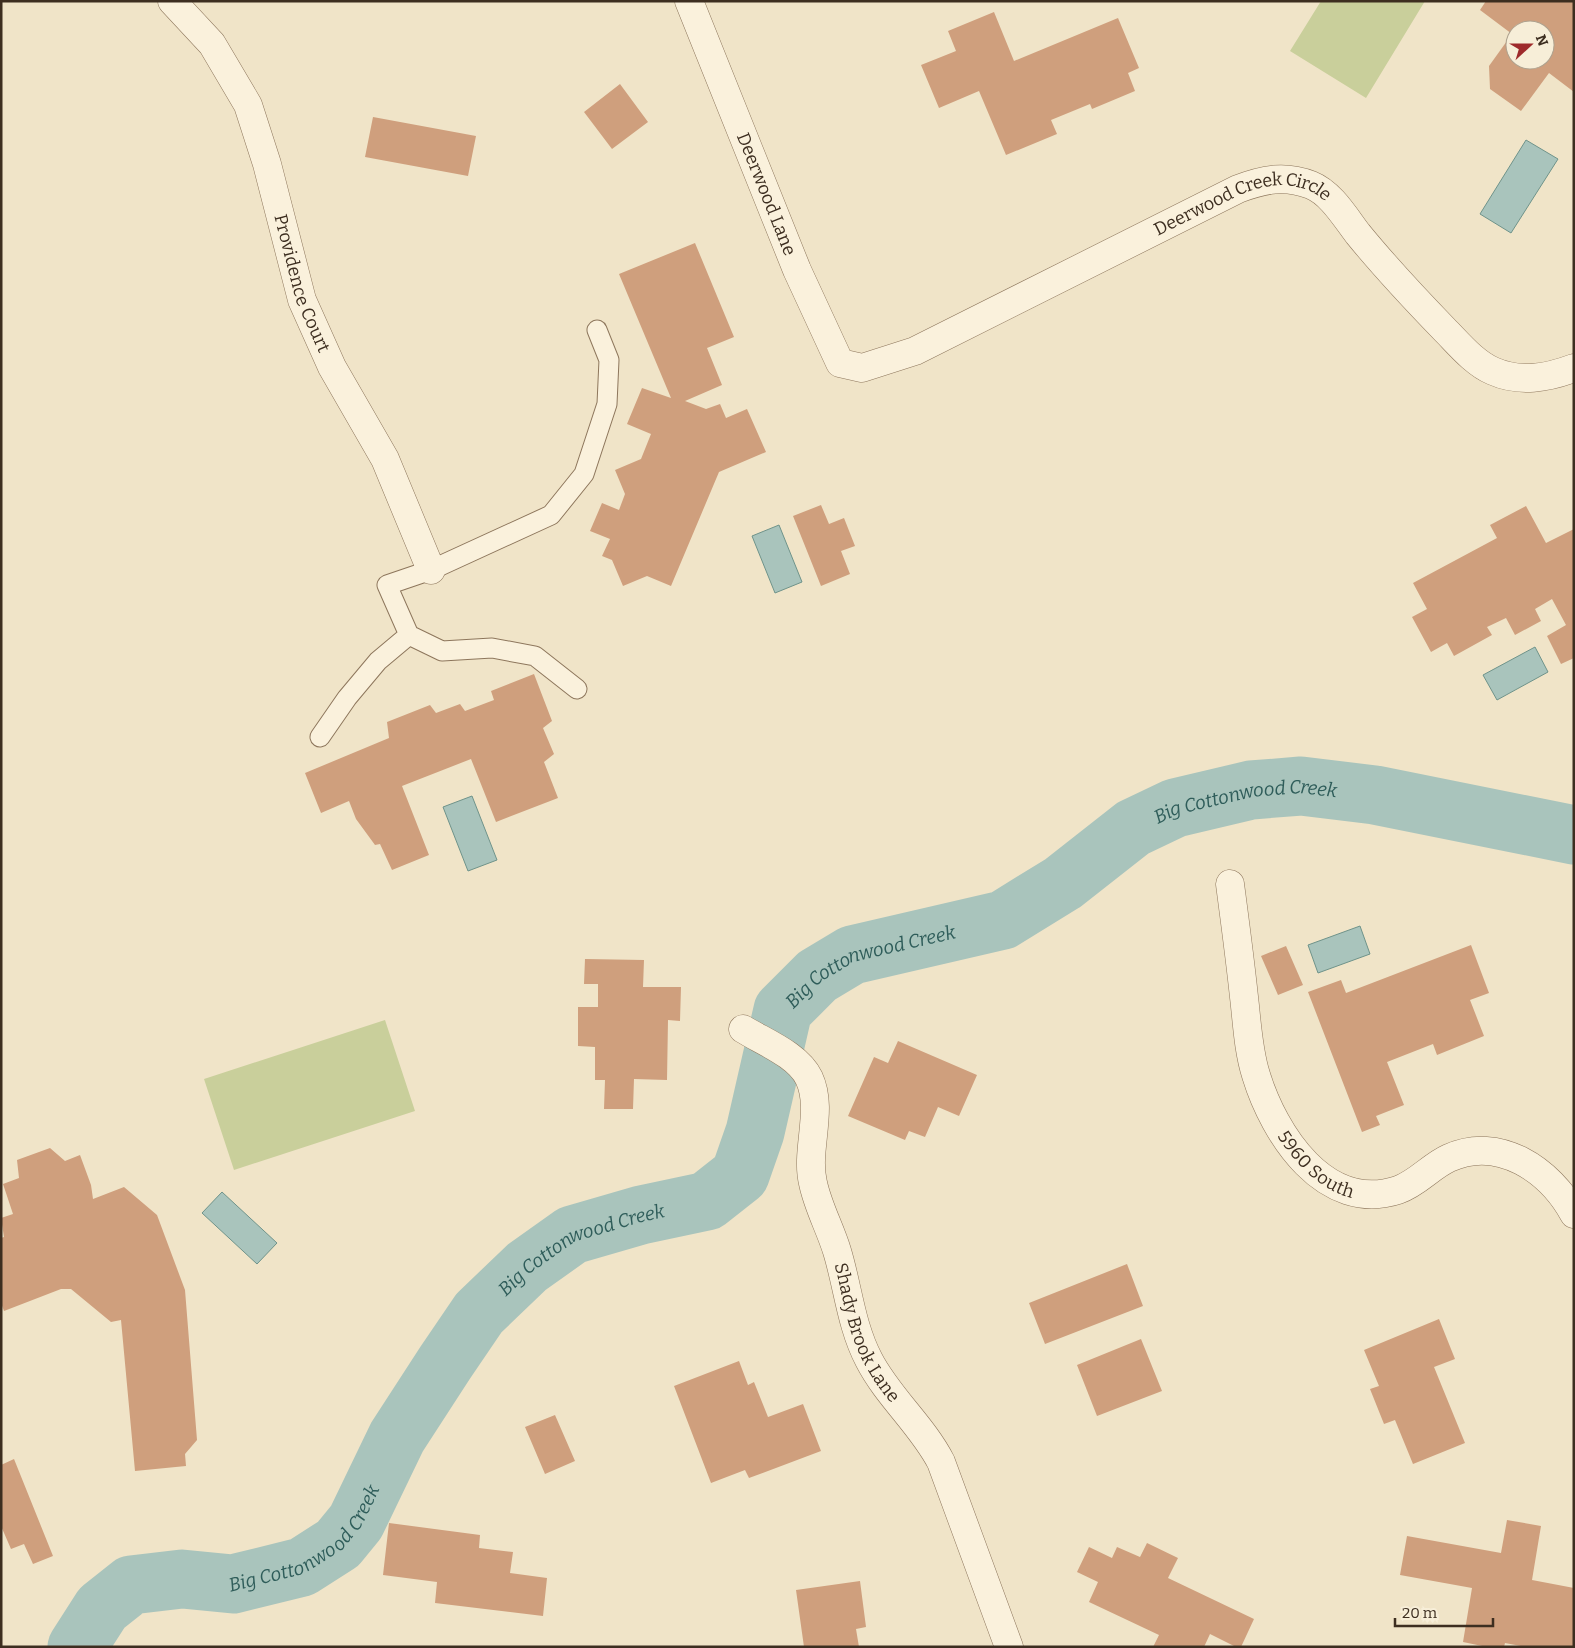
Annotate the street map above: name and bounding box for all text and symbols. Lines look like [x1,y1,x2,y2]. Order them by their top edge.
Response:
north arrow [1505,20,1555,70]
text: N [1532,32,1552,49]
street label: Deerwood Lane [732,129,801,259]
street label: Deerwood Creek Circle [1150,168,1336,240]
street label: Providence Court [269,212,335,356]
water label: Big Cottonwood Creek [1150,775,1339,828]
water label: Big Cottonwood Creek [781,920,958,1013]
street label: 5960 South [1273,1127,1357,1203]
water label: Big Cottonwood Creek [493,1199,667,1301]
street label: Shady Brook Lane [830,1260,905,1407]
water label: Big Cottonwood Creek [226,1480,385,1597]
scale bar [1395,1596,1492,1628]
text: 20 m [1402,1604,1438,1622]

